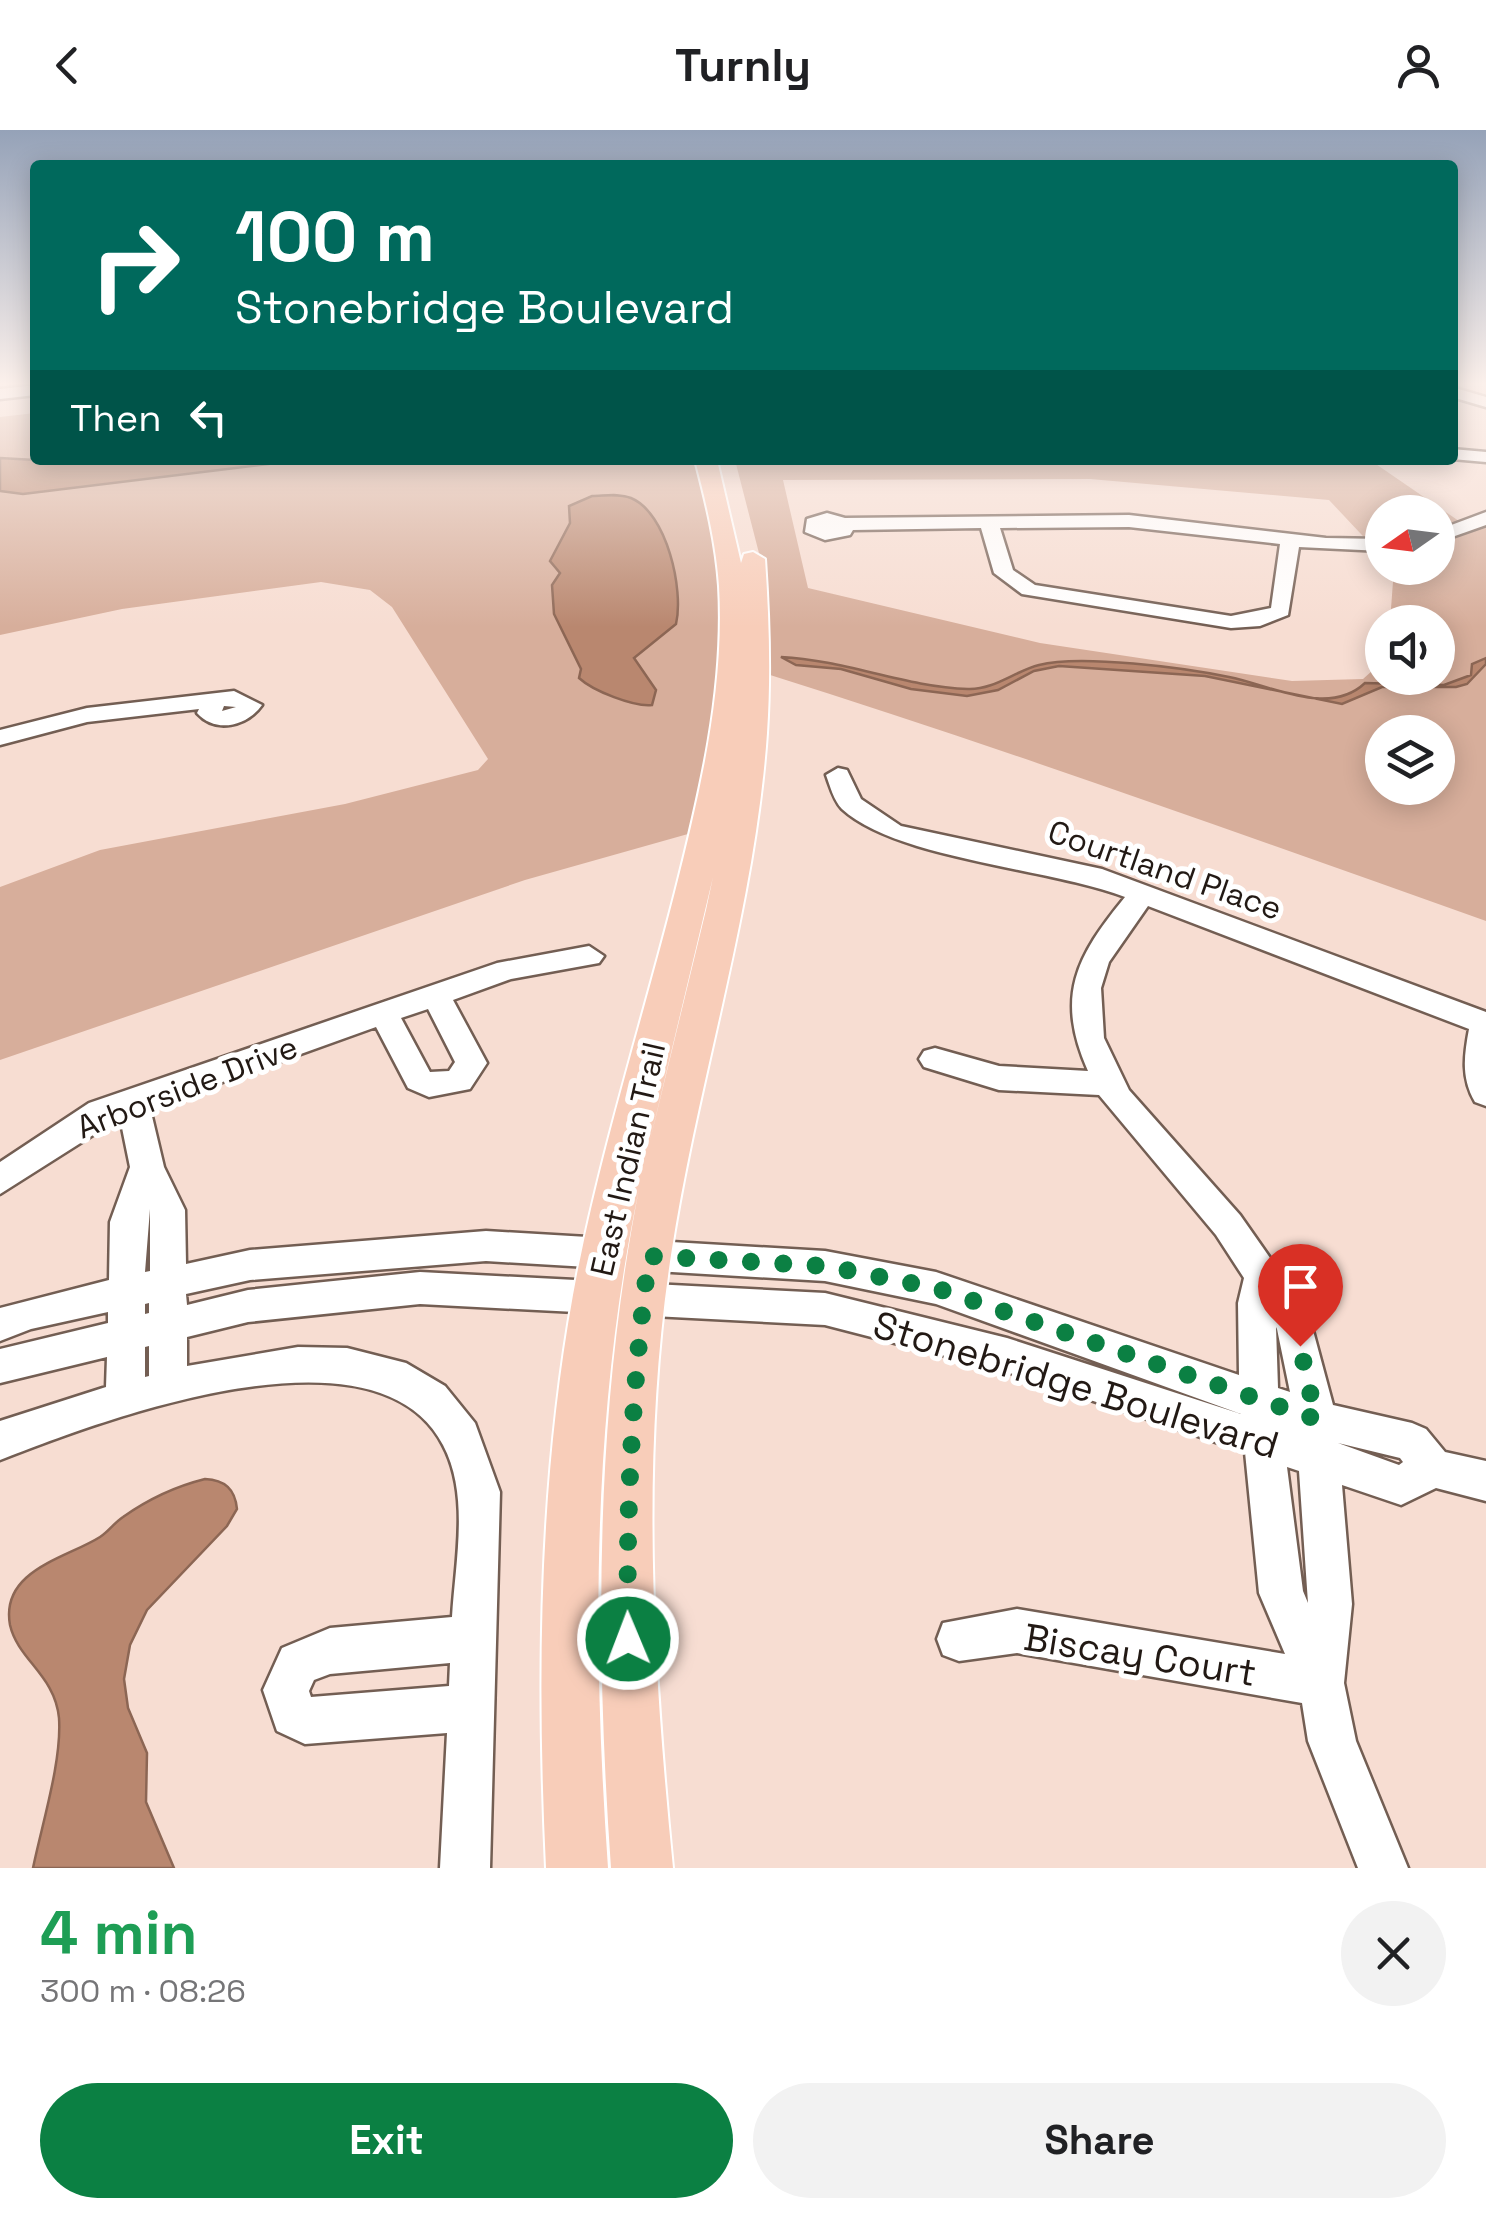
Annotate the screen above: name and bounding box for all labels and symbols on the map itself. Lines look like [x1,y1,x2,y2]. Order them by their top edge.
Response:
north arrow [1365,495,1455,585]
street label: Courtland Place [1043,811,1287,929]
street label: Arborside Drive [71,1026,303,1148]
street label: East Indian Trail [582,1038,674,1280]
pin [1258,1244,1343,1347]
street label: Stonebridge Boulevard [868,1300,1284,1470]
position arrow [576,1587,680,1691]
street label: Biscay Court [1020,1613,1260,1697]

